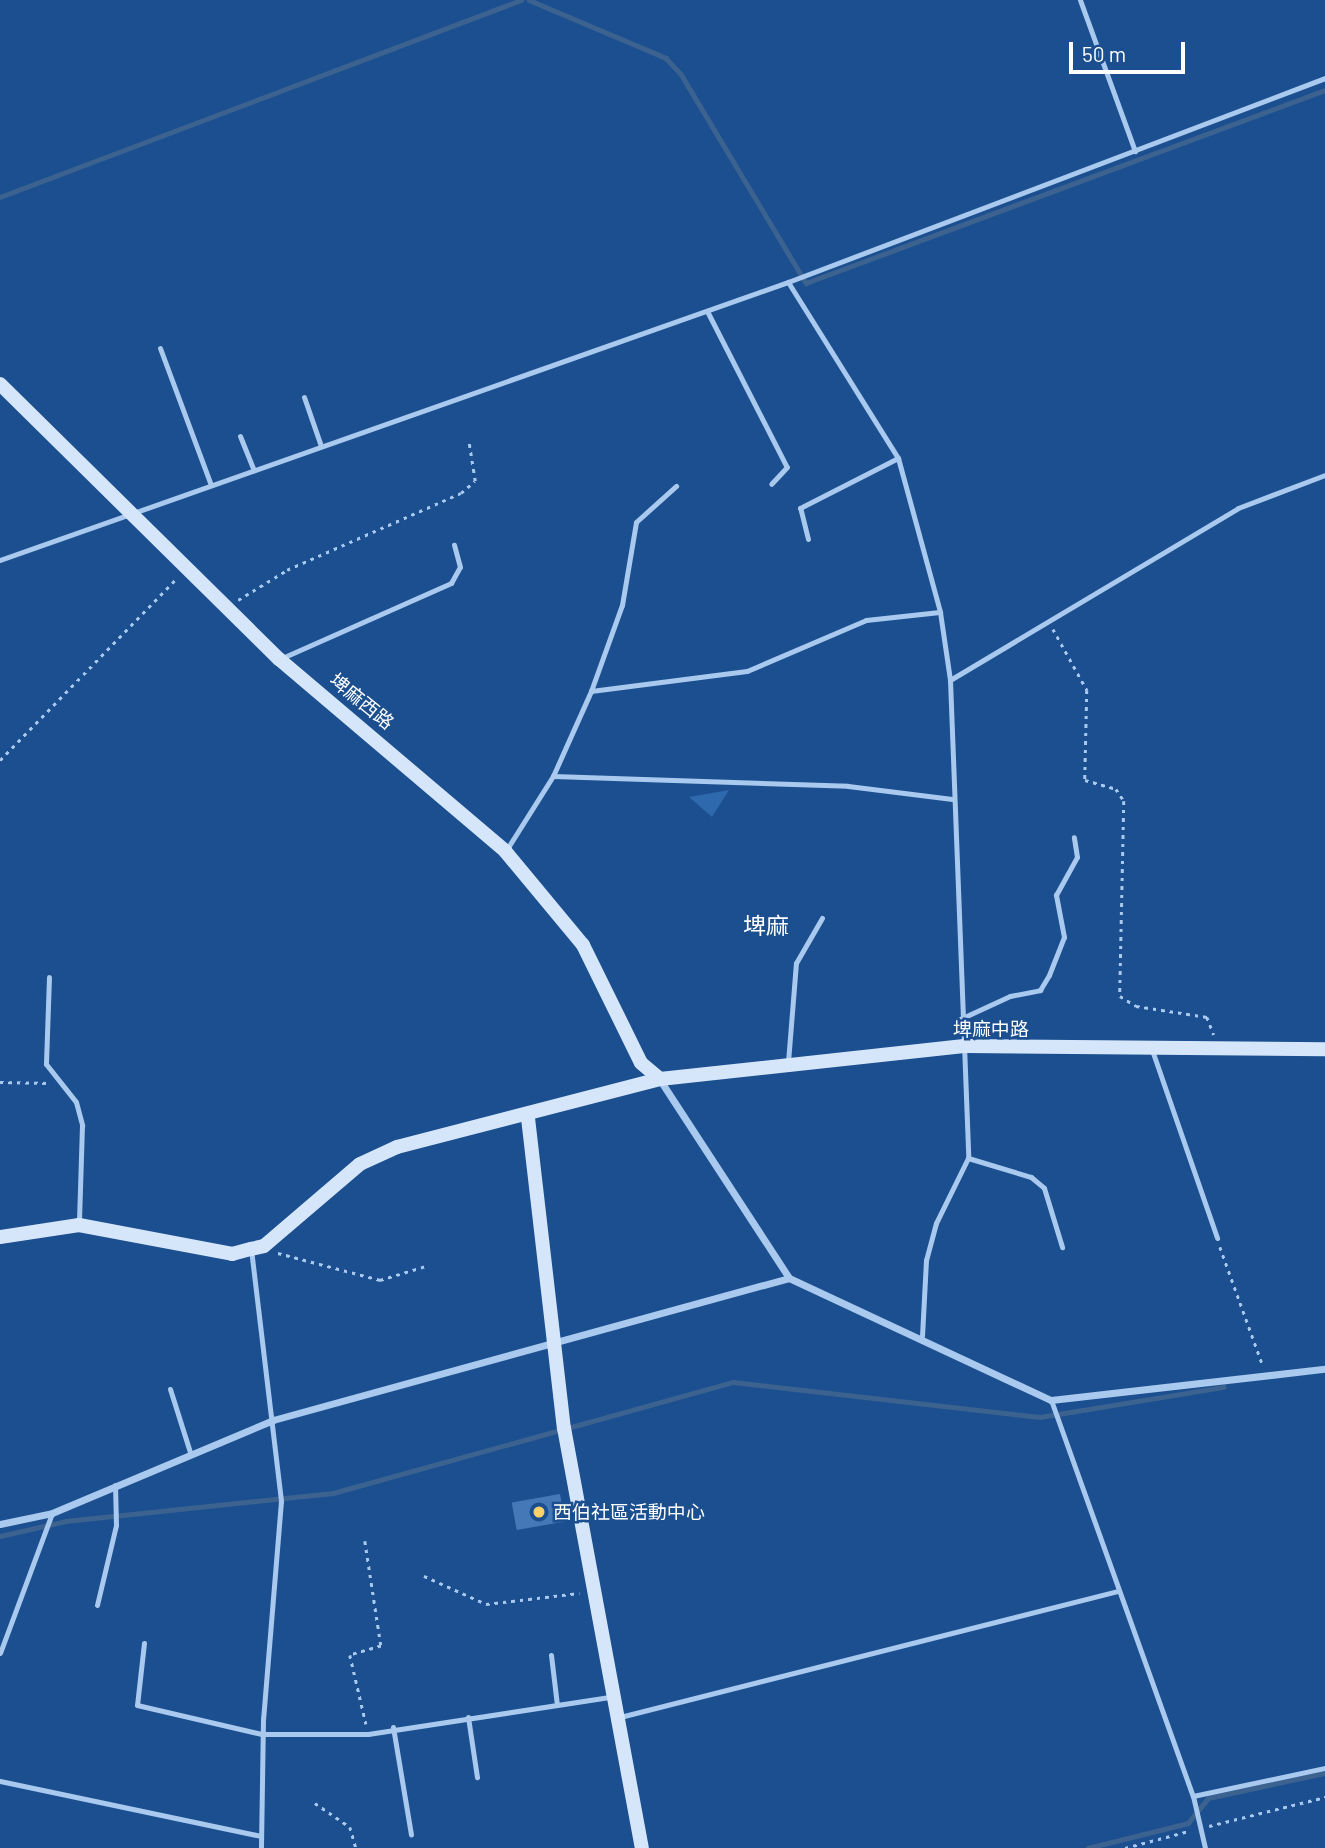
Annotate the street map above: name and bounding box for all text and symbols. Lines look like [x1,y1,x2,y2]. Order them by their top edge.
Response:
scale bar [1073,28,1188,72]
text: 50 m [1082,41,1126,66]
street label: 埤麻西路 [325,668,399,734]
district label: 埤麻 [743,911,789,939]
street label: 埤麻中路 [953,1018,1029,1040]
place label: 西伯社區活動中心 [553,1501,705,1523]
marker: 西伯社區活動中心 [531,1504,547,1520]

